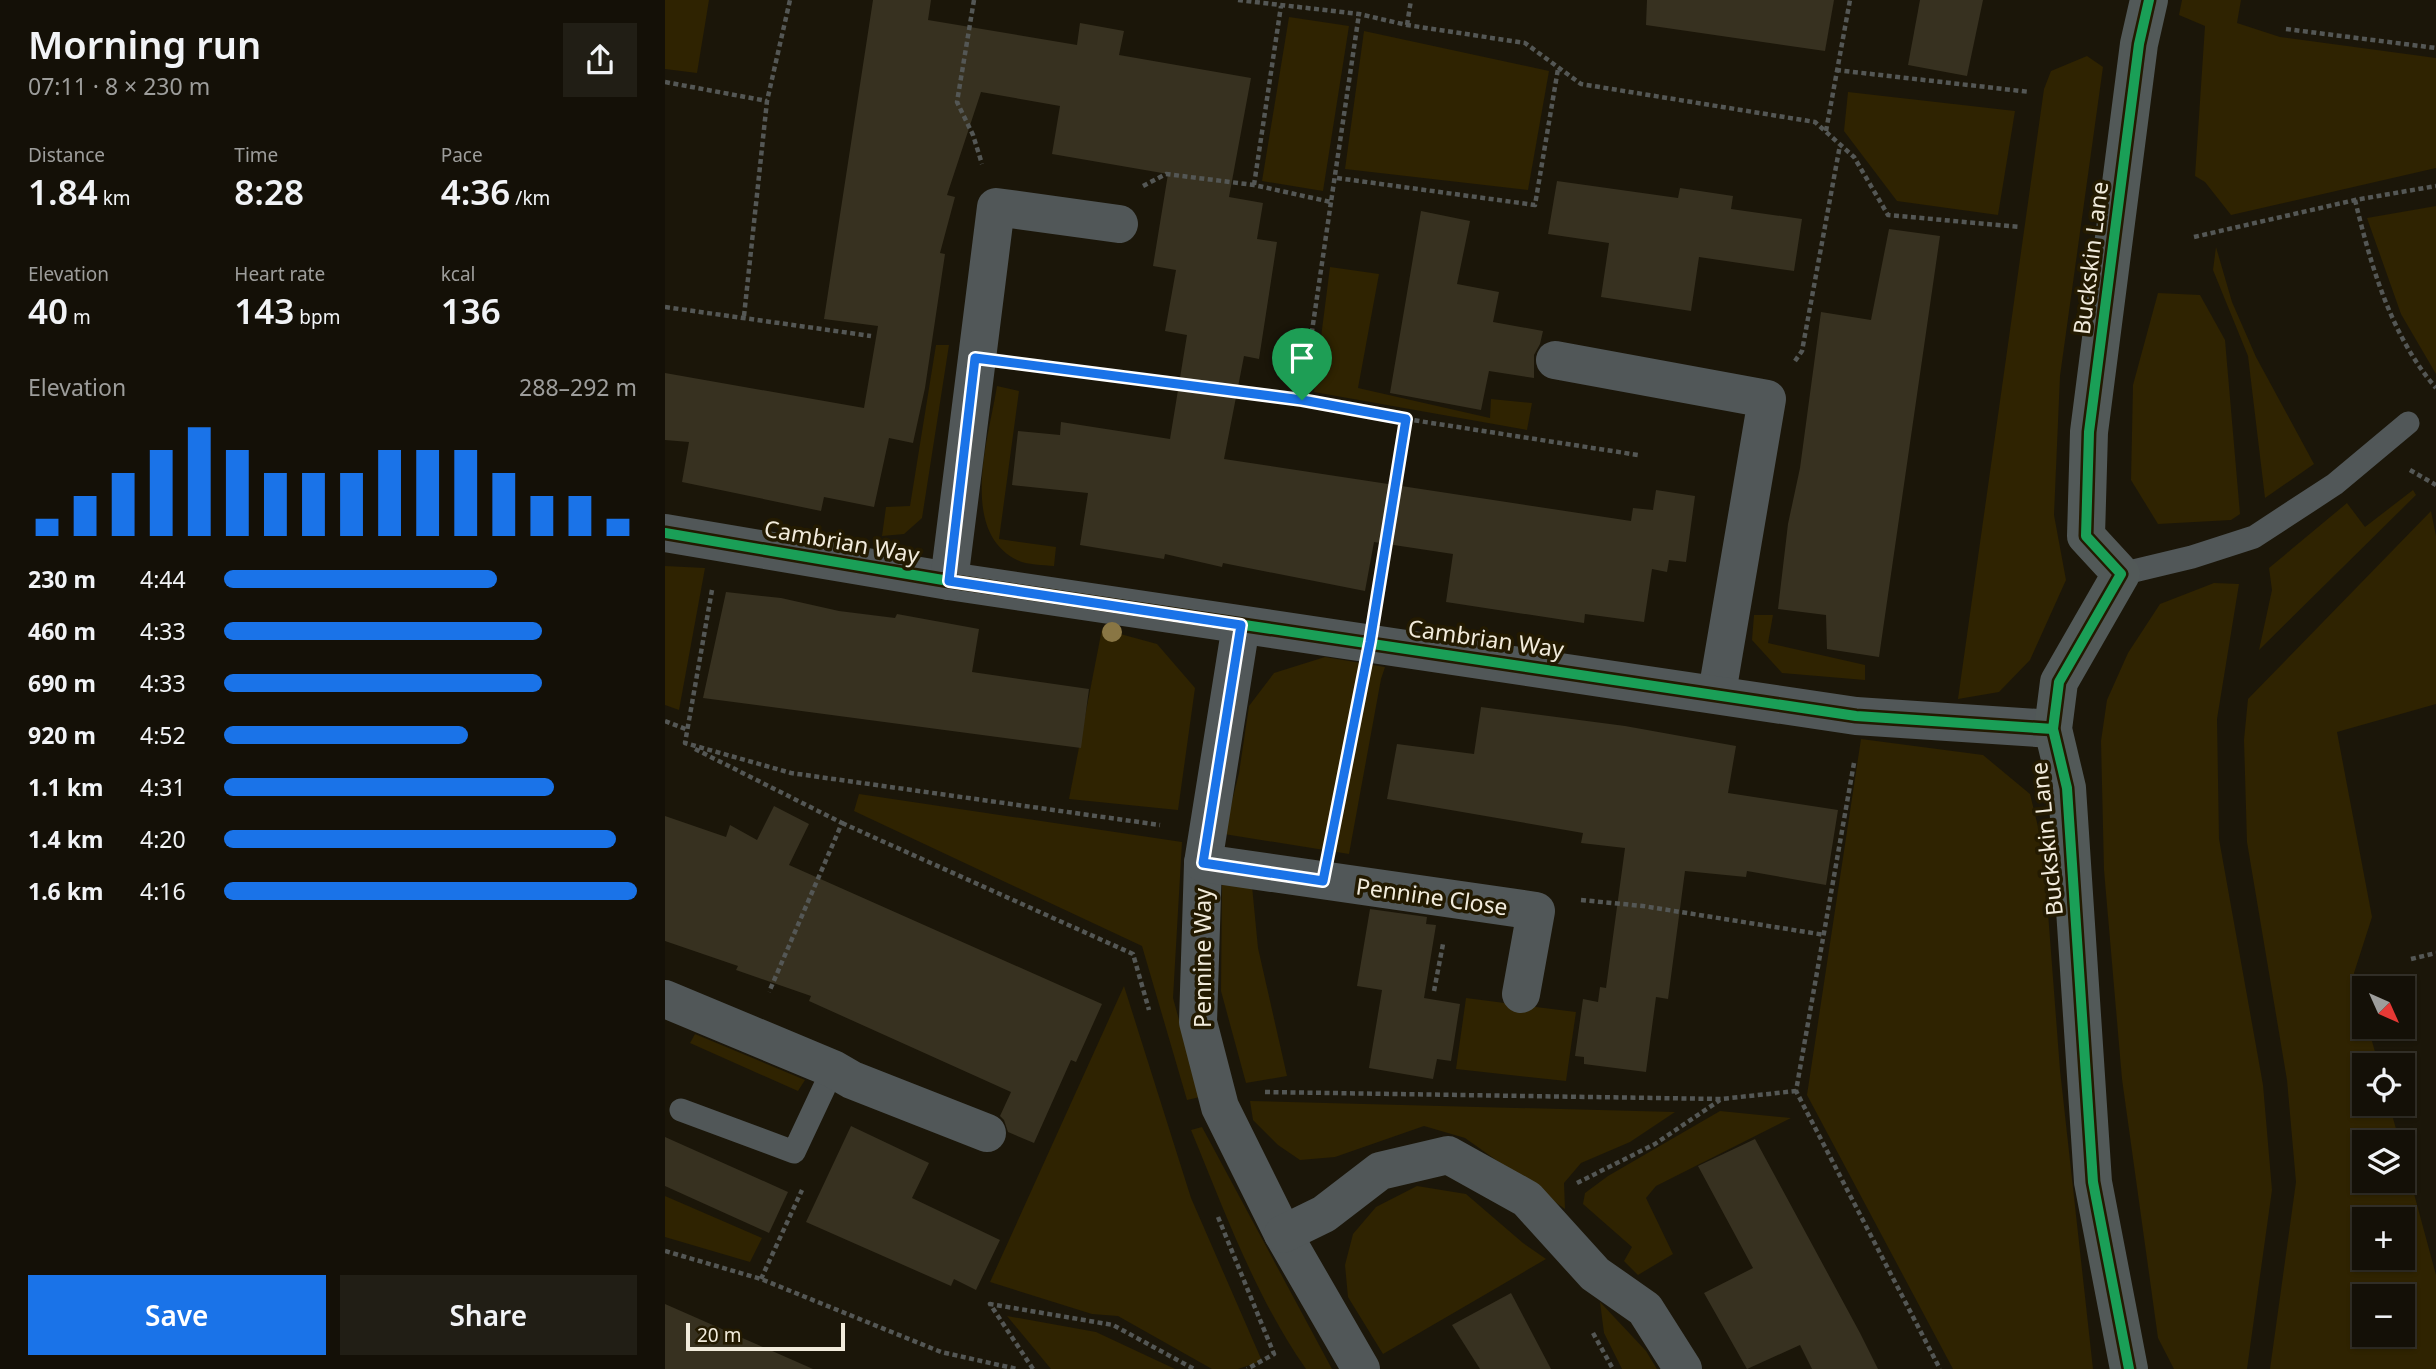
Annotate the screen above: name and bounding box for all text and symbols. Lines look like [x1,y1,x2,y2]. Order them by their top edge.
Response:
text: Morning run [28,18,261,70]
button: share [563,23,637,97]
text: 07:11 · 8 × 230 m [28,70,210,102]
text: Distance [28,142,105,168]
text: Time [234,142,278,168]
text: Pace [441,142,483,168]
text: 1.84 [28,168,98,215]
text: 8:28 [234,168,304,215]
text: 4:36 [441,168,510,215]
street label: Buckskin Lane [2065,180,2115,336]
text: km [98,185,131,211]
text: /km [510,185,550,211]
text: Elevation [28,261,109,287]
text: Heart rate [234,261,325,287]
text: kcal [441,261,475,287]
text: 40 [28,287,68,334]
text: 143 [234,287,294,334]
text: 136 [441,287,501,334]
text: m [68,304,91,330]
text: bpm [294,304,340,330]
pin [1272,328,1332,400]
icon: arrive [1283,339,1321,377]
text: Elevation [28,371,126,403]
text: 288–292 m [519,371,637,403]
street label: Cambrian Way [762,512,922,570]
text: 230 m [28,563,96,595]
text: 4:44 [140,563,186,595]
street label: Cambrian Way [1406,611,1566,665]
text: 460 m [28,615,96,647]
text: 4:33 [140,615,186,647]
text: 690 m [28,667,96,699]
text: 4:33 [140,667,186,699]
text: 920 m [28,719,96,751]
text: 4:52 [140,719,186,751]
street label: Buckskin Lane [2022,761,2070,917]
text: 1.1 km [28,771,103,803]
text: 4:31 [140,771,186,803]
text: 1.4 km [28,823,103,855]
text: 4:20 [140,823,186,855]
street label: Pennine Close [1354,870,1510,922]
text: 1.6 km [28,875,103,907]
text: 4:16 [140,875,186,907]
street label: Pennine Way [1186,888,1218,1028]
north arrow [2352,976,2415,1040]
map controls [2352,976,2415,1347]
button: locate [2352,1053,2415,1116]
button: layers [2352,1130,2415,1193]
button: + [2352,1207,2415,1270]
button: Save [28,1275,326,1355]
button: Share [340,1275,637,1355]
button: − [2352,1284,2415,1347]
scale bar [686,1320,845,1352]
text: 20 m [697,1322,741,1348]

